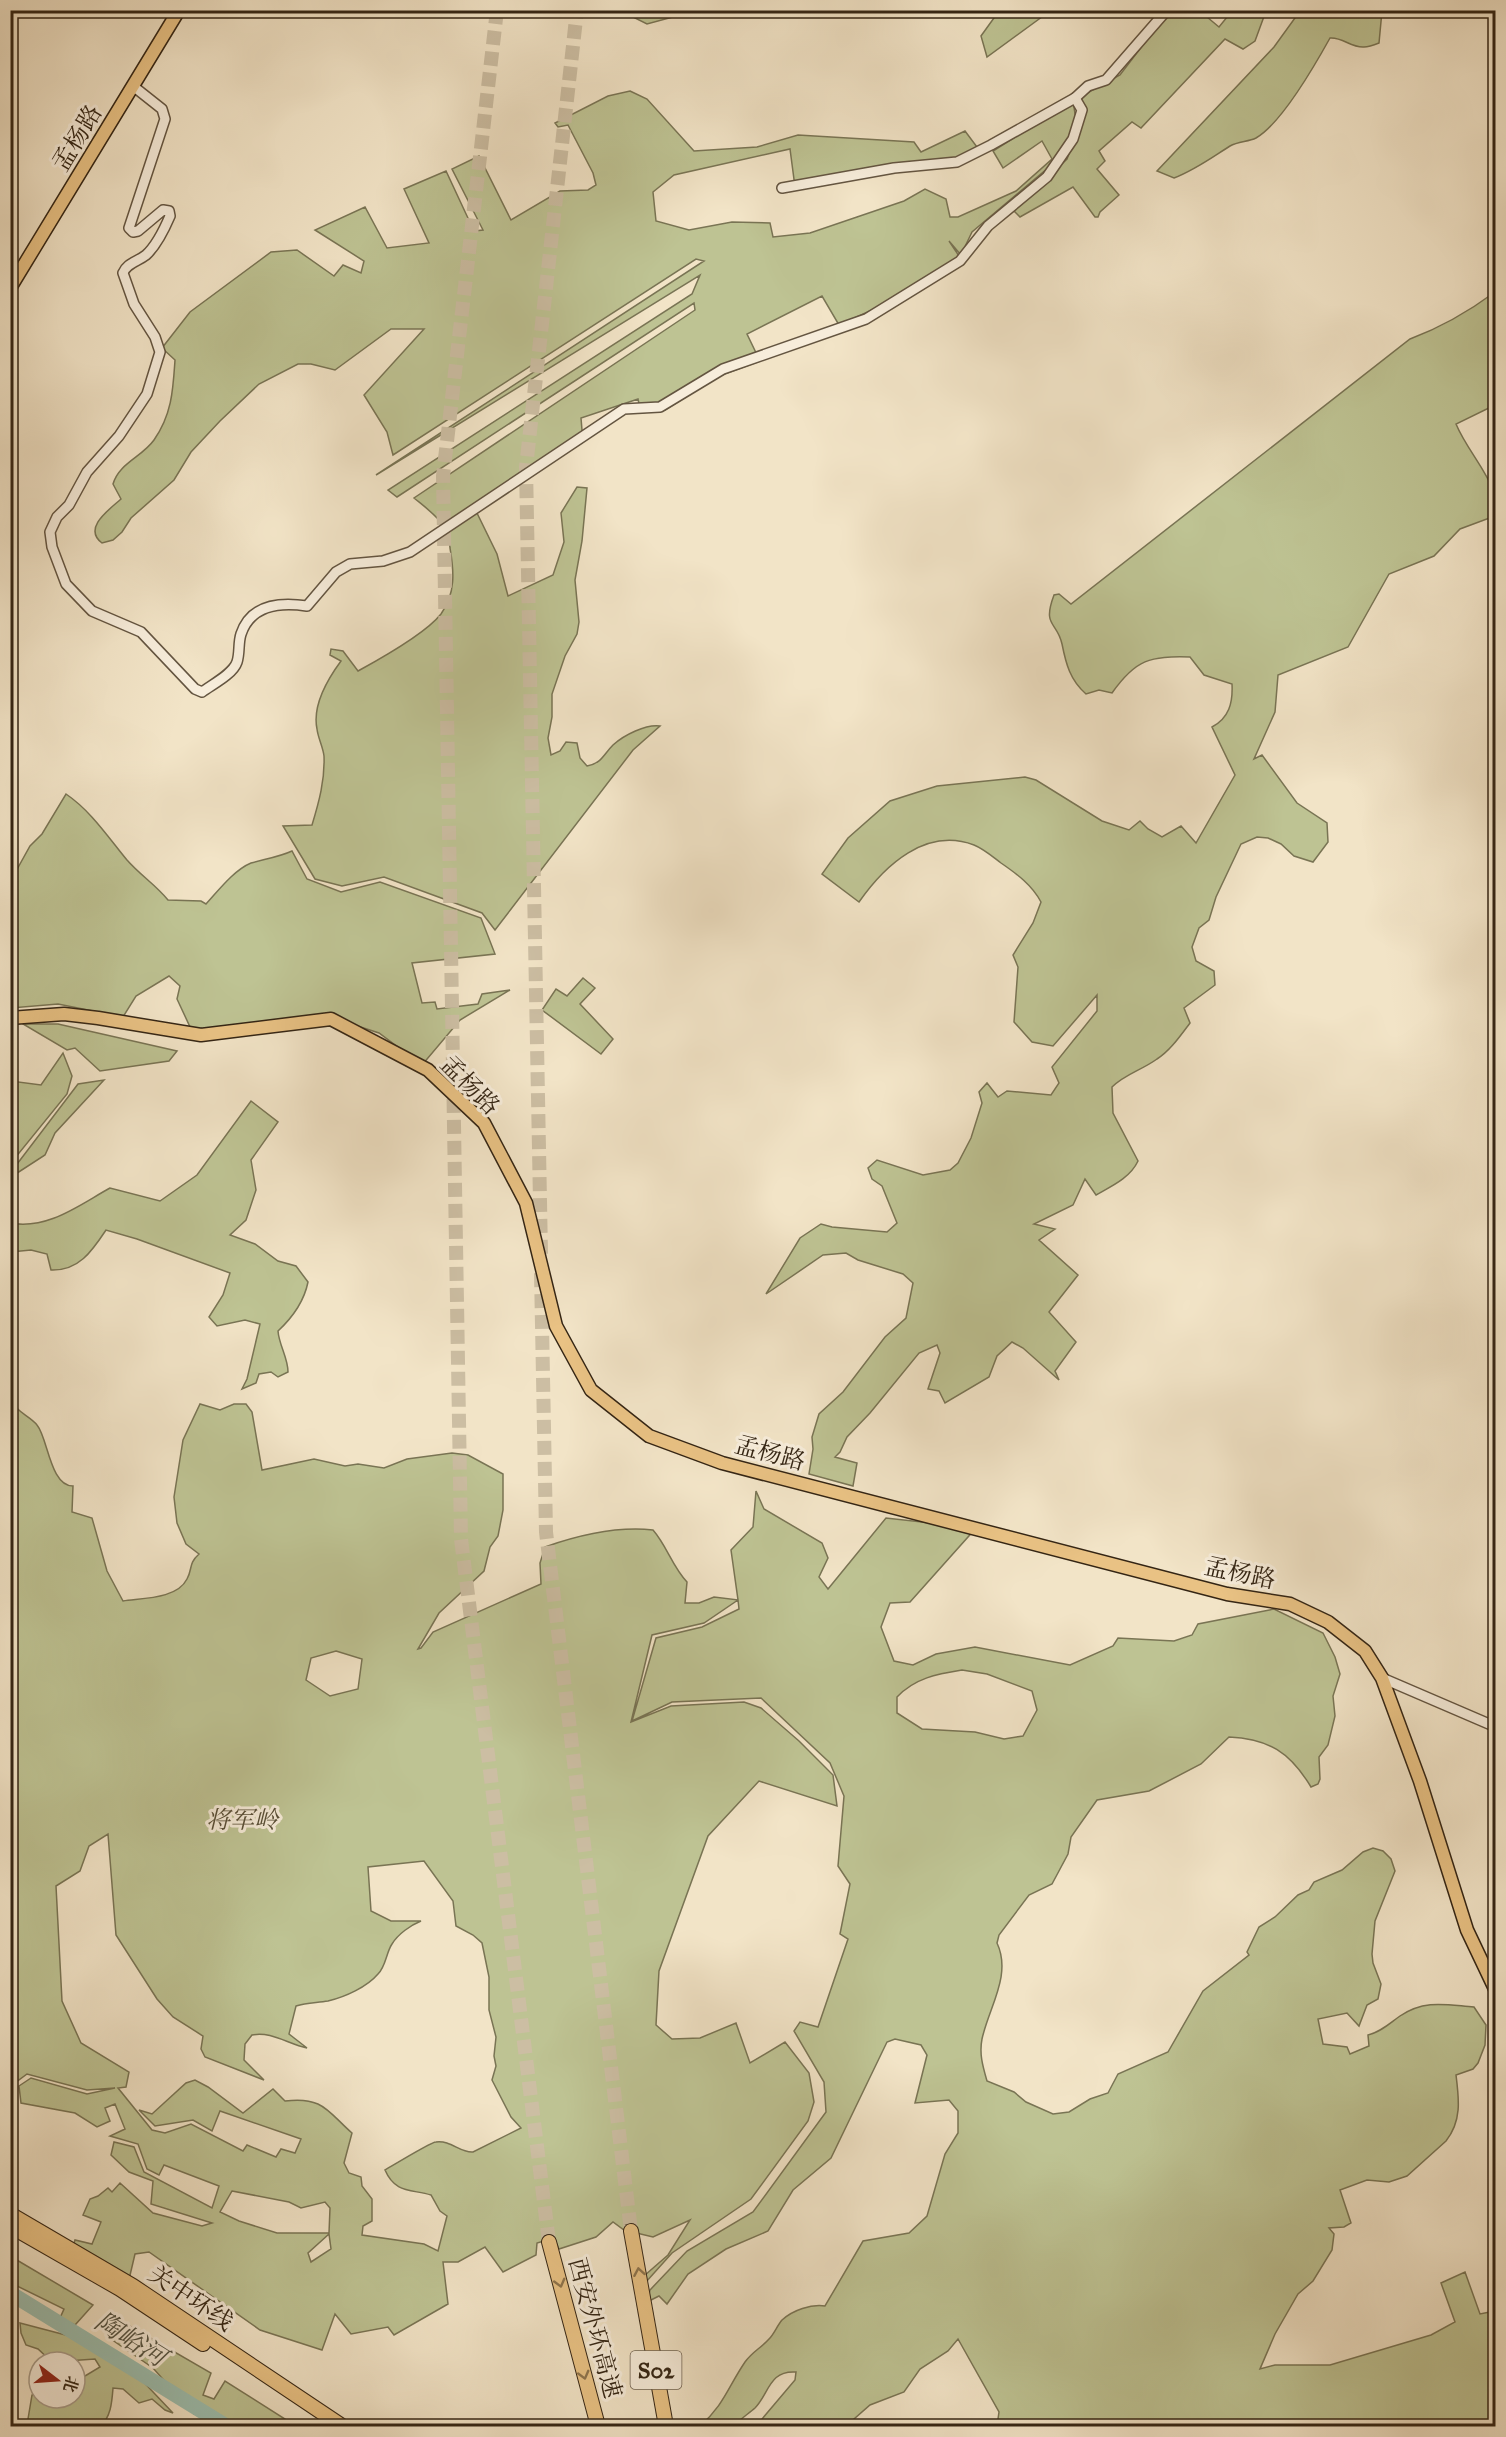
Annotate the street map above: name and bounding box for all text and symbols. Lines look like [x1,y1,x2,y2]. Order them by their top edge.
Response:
street label: 孟杨路 [46,99,108,177]
street label: 孟杨路 [434,1049,506,1121]
street label: 孟杨路 [731,1429,809,1477]
street label: 孟杨路 [1202,1551,1278,1595]
park label: 将军岭 [206,1805,280,1835]
street label: 西安外环高速 [562,2255,628,2401]
street label: 关中环线 [143,2259,239,2337]
one-way arrow [633,2267,645,2277]
one-way arrow [552,2278,565,2288]
water label: 陶峪河 [89,2305,176,2375]
north arrow [27,2350,87,2410]
road number: S02 [630,2351,682,2389]
one-way arrow [577,2369,589,2380]
text: 北 [59,2374,82,2395]

